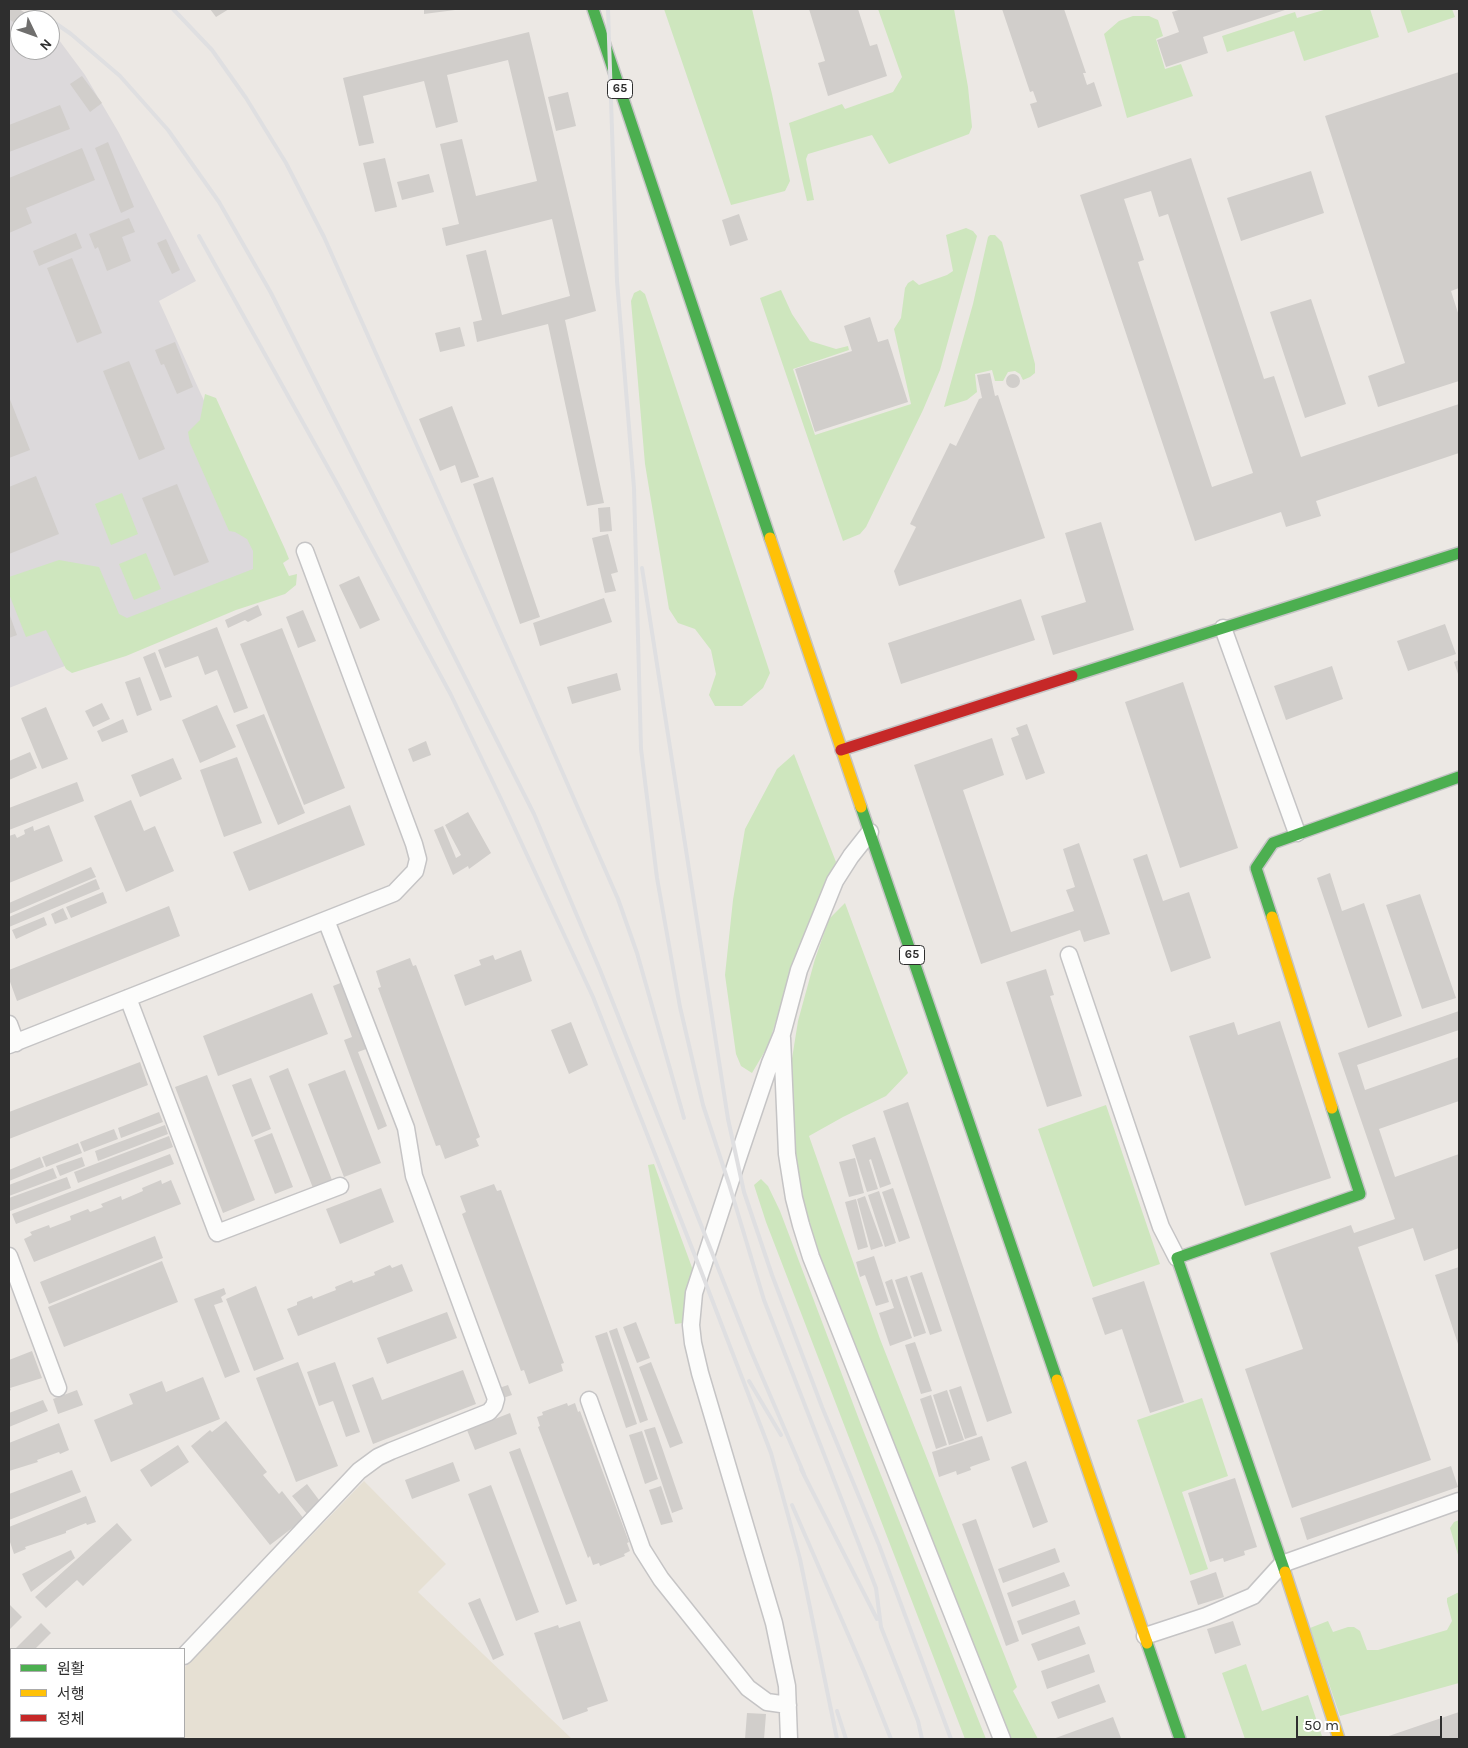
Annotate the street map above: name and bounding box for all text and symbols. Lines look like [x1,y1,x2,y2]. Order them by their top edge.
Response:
north arrow [10,10,60,60]
text: N [36,35,55,54]
road number: 65 [608,80,632,98]
road number: 65 [900,946,924,964]
legend [10,1648,185,1738]
text: 원활 [57,1660,85,1678]
text: 서행 [57,1685,85,1703]
scale bar [1298,1706,1444,1738]
text: 정체 [57,1710,85,1728]
text: 50 m [1304,1716,1339,1734]

